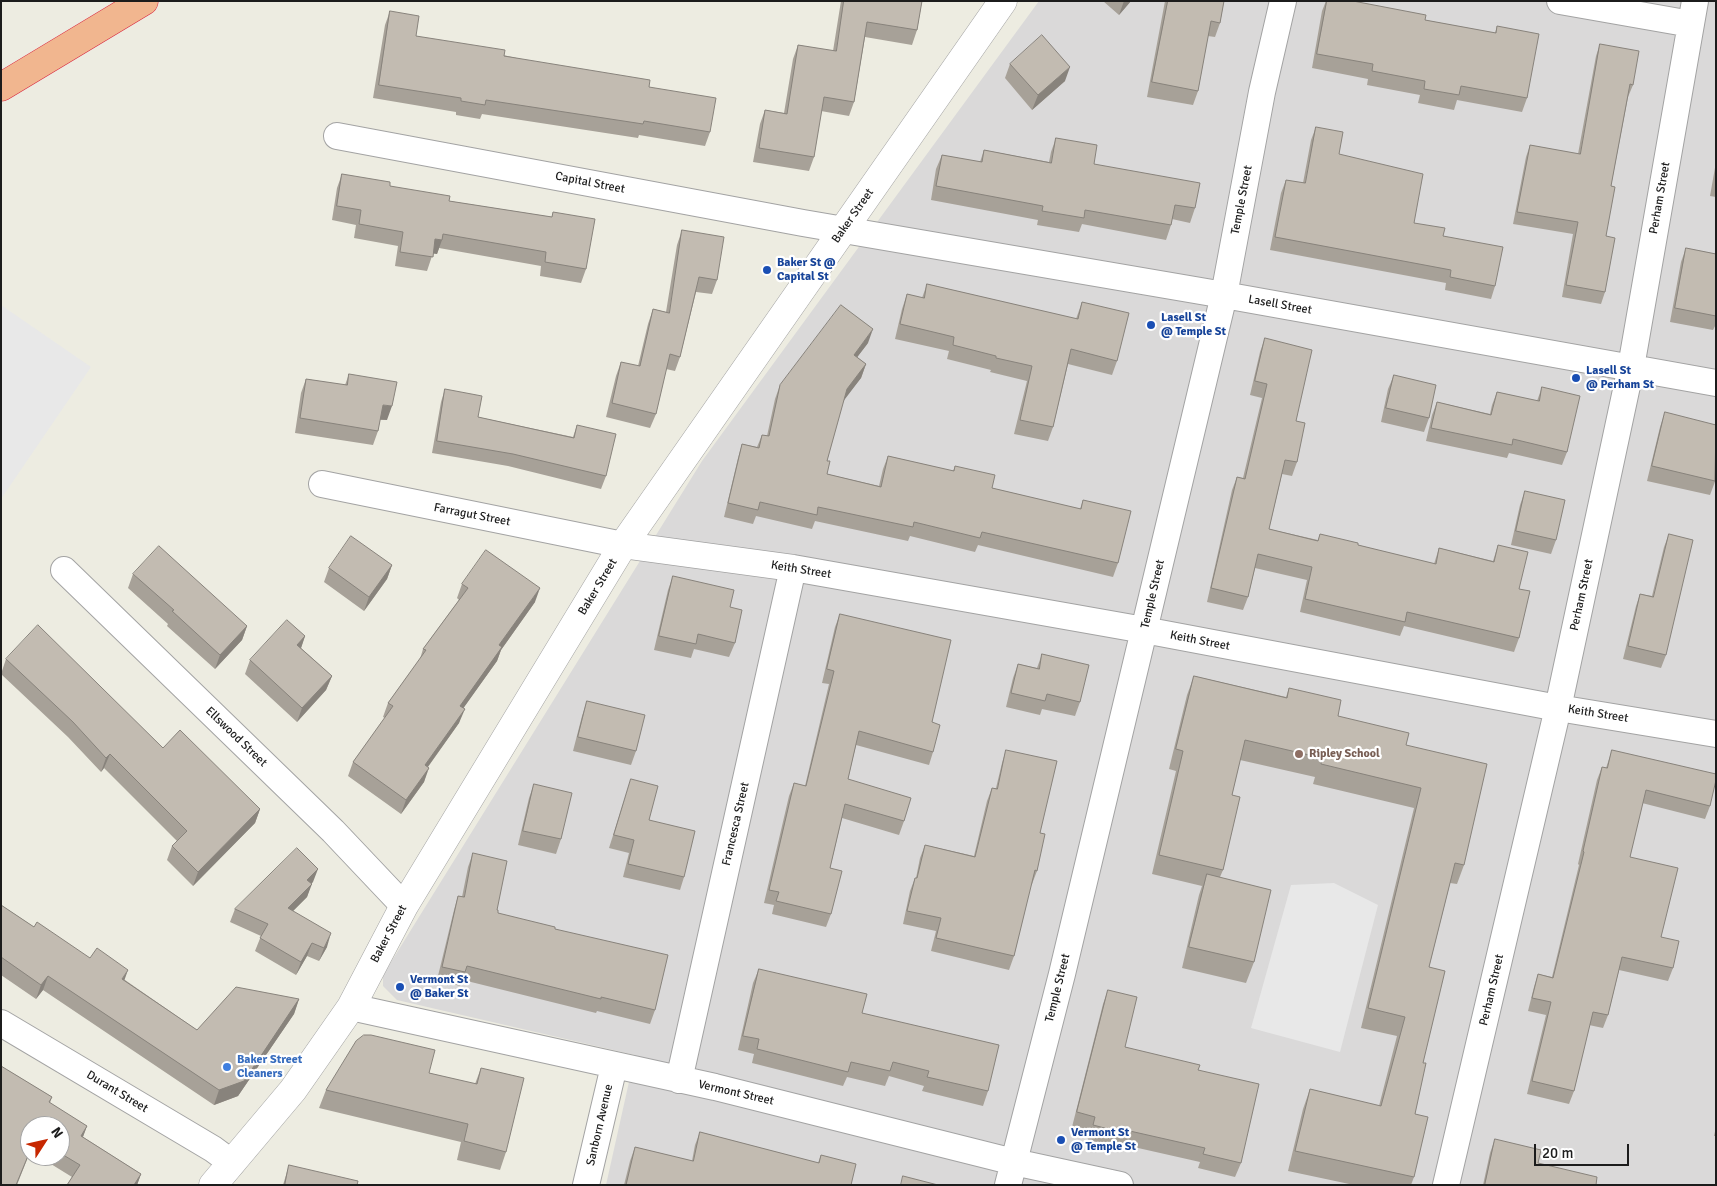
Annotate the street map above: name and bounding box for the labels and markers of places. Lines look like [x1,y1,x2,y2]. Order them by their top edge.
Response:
place label: Baker St @ Capital St [777,256,836,284]
marker: Baker St @ Capital St [761,264,773,276]
place label: Lasell St @ Temple St [1161,311,1226,339]
marker: Lasell St @ Temple St [1145,319,1157,331]
place label: Lasell St @ Perham St [1586,364,1654,392]
marker: Lasell St @ Perham St [1570,372,1582,384]
place label: Ripley School [1309,747,1380,761]
marker: Ripley School [1293,748,1305,760]
place label: Vermont St @ Baker St [410,973,469,1001]
marker: Vermont St @ Baker St [394,981,406,993]
place label: Baker Street Cleaners [237,1053,302,1081]
marker: Baker Street Cleaners [221,1061,233,1073]
place label: Vermont St @ Temple St [1071,1126,1136,1154]
marker: Vermont St @ Temple St [1055,1134,1067,1146]

